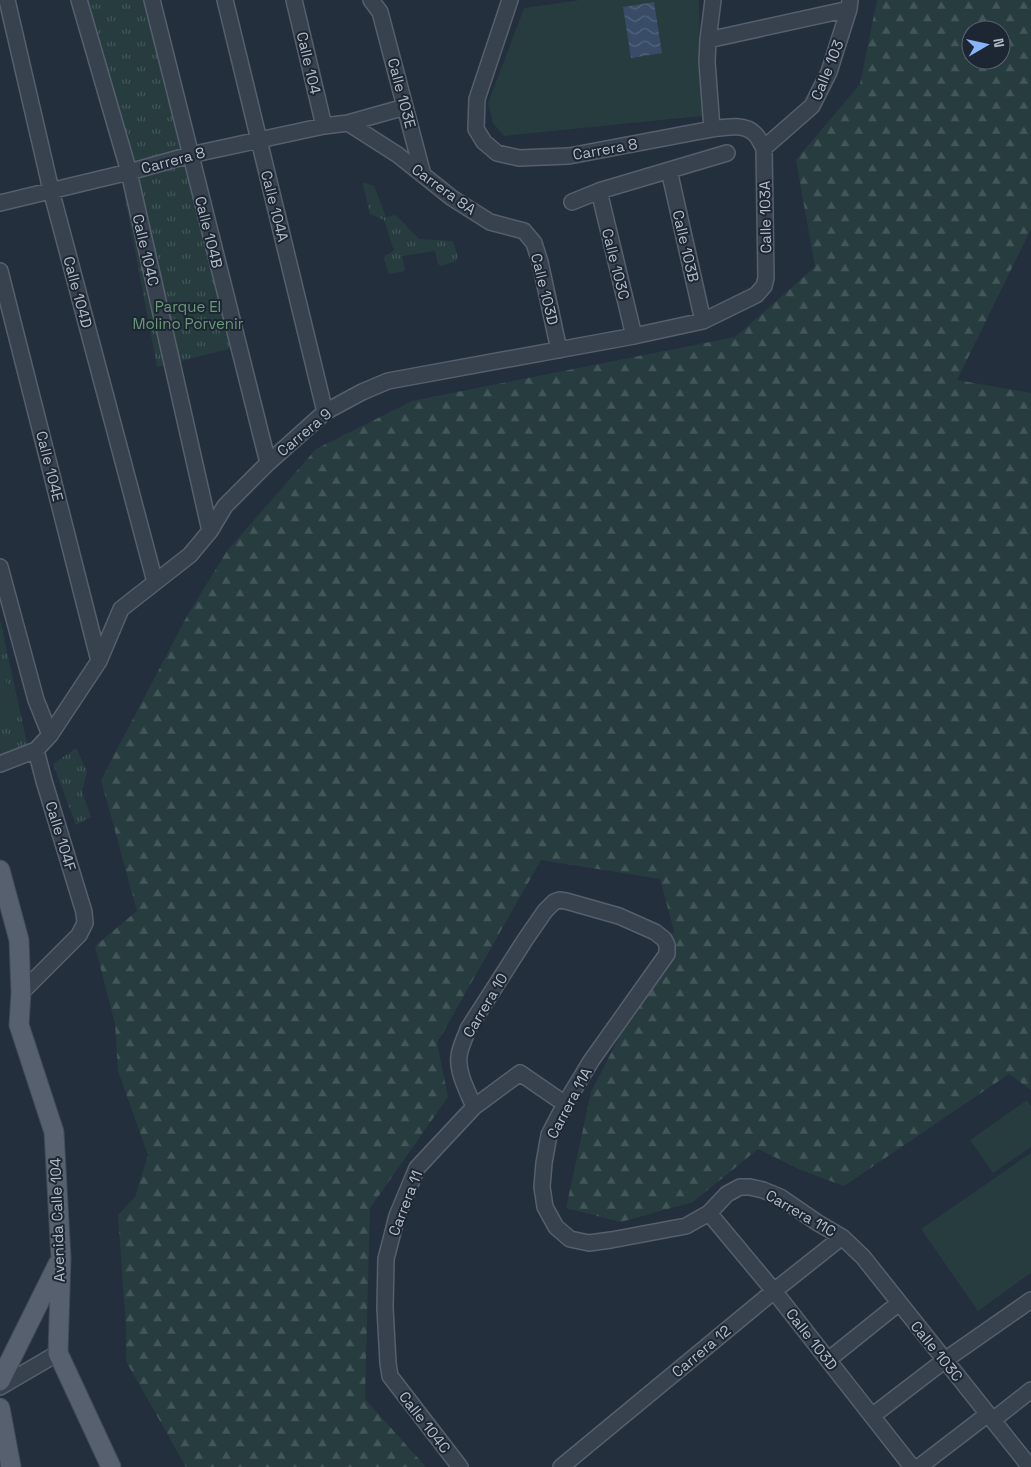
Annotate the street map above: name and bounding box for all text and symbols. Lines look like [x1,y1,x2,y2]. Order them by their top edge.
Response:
north arrow [961,20,1011,70]
street label: Calle 104 [293,30,325,96]
street label: Calle 103 [806,37,848,103]
text: N [989,37,1008,49]
street label: Calle 103E [384,56,420,130]
street label: Carrera 8 [571,134,639,164]
street label: Carrera 8 [139,142,207,178]
street label: Carrera 8A [408,159,480,219]
street label: Calle 104A [257,168,293,244]
street label: Calle 103A [755,180,775,254]
street label: Calle 104B [191,194,227,270]
street label: Calle 103B [669,208,704,284]
street label: Calle 104C [129,212,163,288]
street label: Calle 103C [598,226,634,302]
street label: Calle 103D [527,251,563,327]
street label: Calle 104D [59,254,97,330]
park label: Parque El Molino Porvenir [133,297,244,333]
street label: Carrera 9 [273,404,335,460]
street label: Calle 104E [32,429,68,503]
street label: Calle 104F [41,799,81,873]
street label: Carrera 10 [458,969,512,1041]
street label: Carrera 11A [542,1064,596,1142]
street label: Avenida Calle 104 [45,1157,69,1283]
street label: Carrera 11 [384,1168,426,1238]
street label: Carrera 11C [762,1185,840,1241]
street label: Calle 103D [782,1304,842,1374]
street label: Calle 103C [907,1317,967,1385]
street label: Carrera 12 [668,1321,734,1381]
street label: Calle 104C [395,1387,455,1457]

